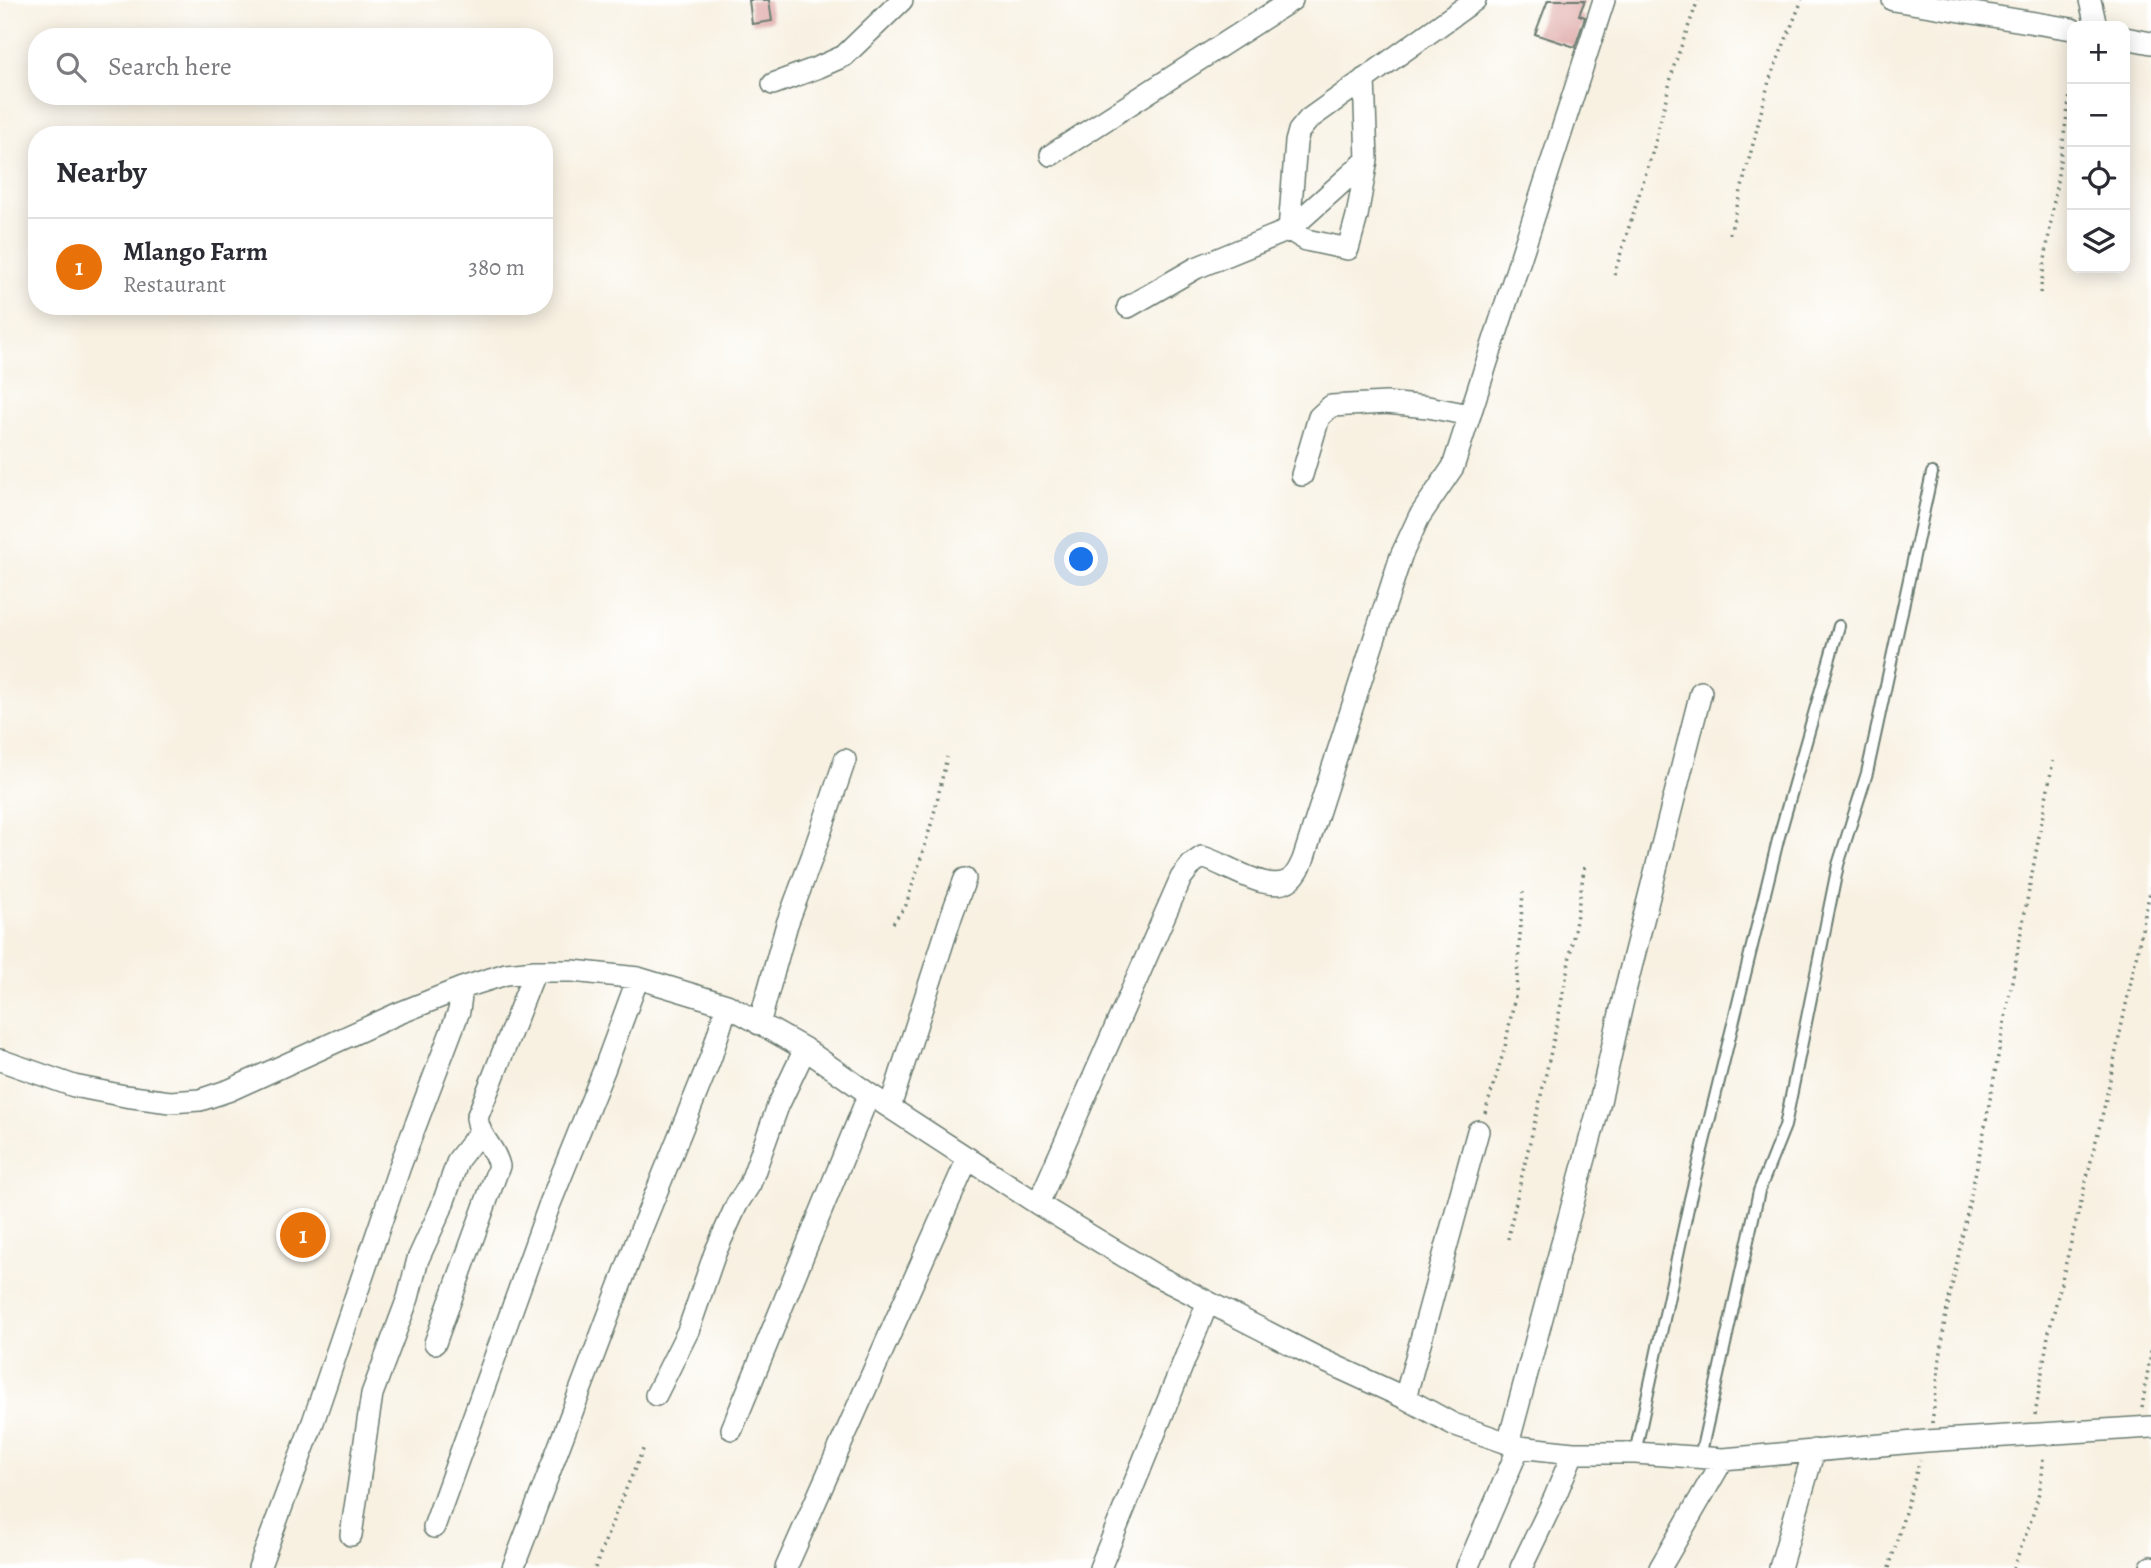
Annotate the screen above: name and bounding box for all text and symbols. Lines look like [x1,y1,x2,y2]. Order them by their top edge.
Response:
map controls [2067,21,2130,273]
button: + [2067,21,2130,84]
search box [28,28,553,105]
icon: search [52,48,90,86]
text: Search here [108,49,232,84]
button: − [2067,84,2130,147]
button: locate [2067,147,2130,210]
text: Nearby [56,152,147,192]
button: layers [2067,210,2130,273]
text: Mlango Farm [123,234,268,269]
text: 1 [75,252,83,283]
text: 380 m [468,252,525,283]
text: Restaurant [123,269,226,300]
your location [1064,542,1098,576]
pin: 1 [280,1209,326,1261]

